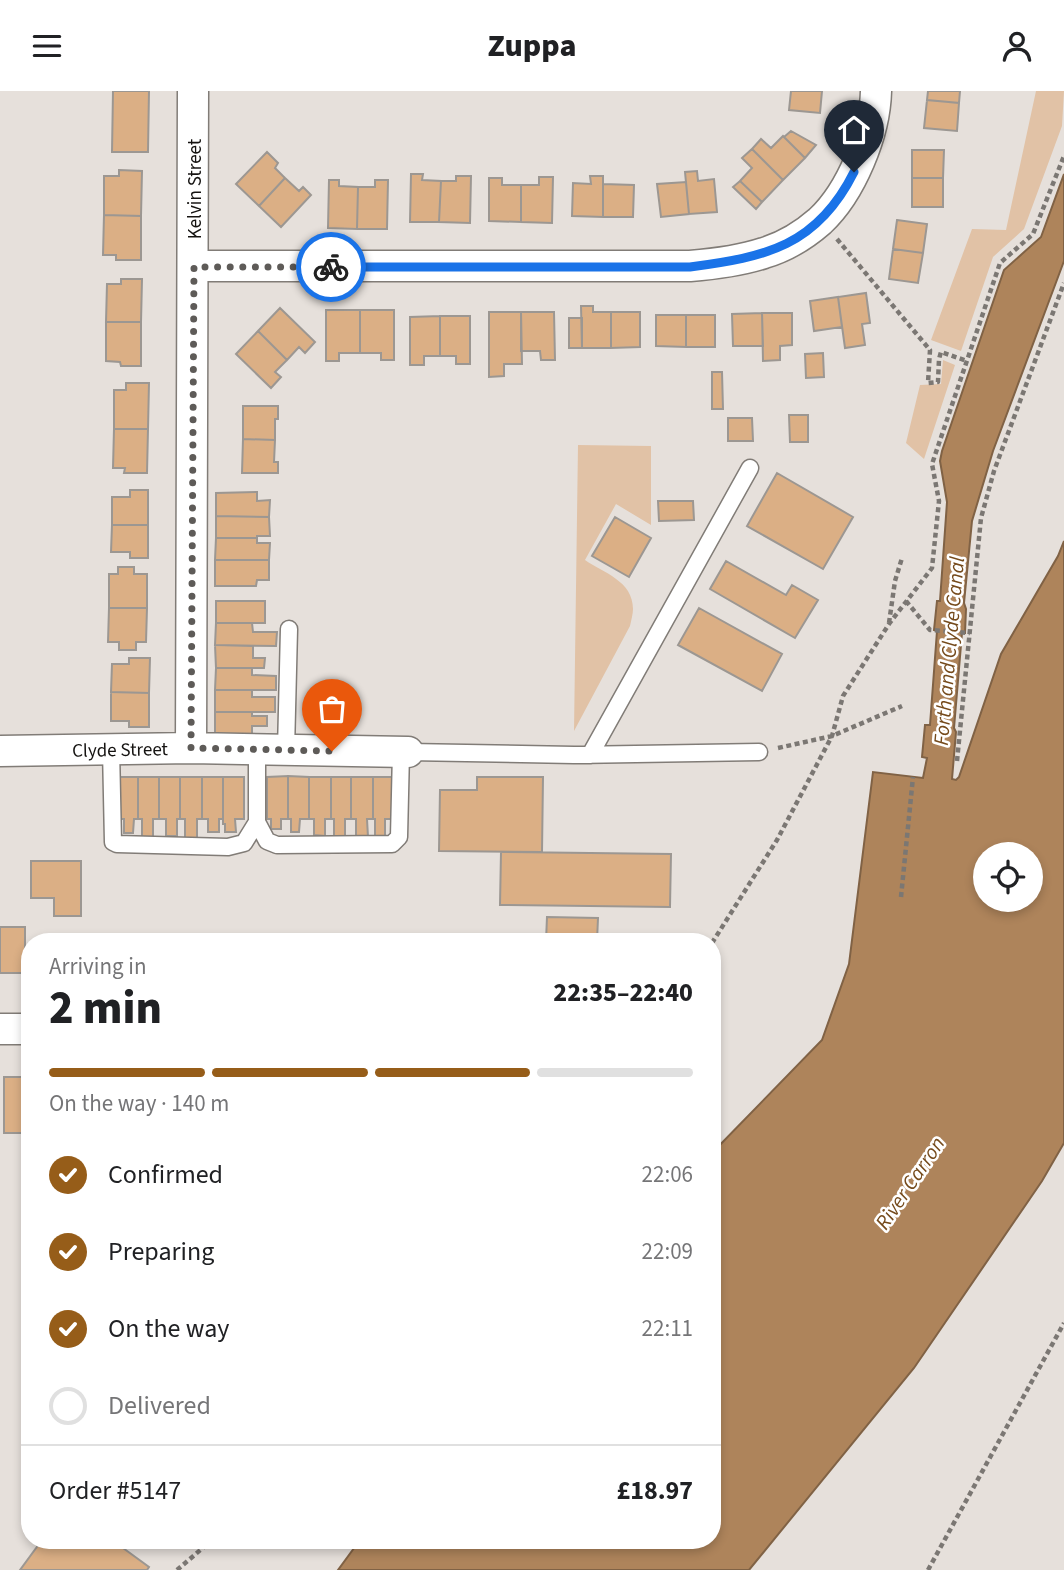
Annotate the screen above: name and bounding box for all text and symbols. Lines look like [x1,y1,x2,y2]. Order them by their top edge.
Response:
text: Zuppa [488,23,576,69]
icon: menu [28,27,66,65]
icon: person [998,27,1036,65]
pin [824,100,884,172]
icon: home [835,111,873,149]
street label: Kelvin Street [182,138,209,239]
courier [296,232,366,302]
icon: bike [312,248,350,286]
water label: Forth and Clyde Canal [926,555,972,747]
pin [302,679,362,751]
icon: bag [313,690,351,728]
street label: Clyde Street [72,736,169,765]
map controls [973,842,1043,912]
button: locate [973,842,1043,912]
text: Arriving in [49,950,147,983]
text: 22:35–22:40 [553,974,693,1011]
text: 2 min [49,976,162,1041]
text: On the way · 140 m [49,1087,229,1120]
water label: River Carron [868,1131,952,1235]
icon: check [49,1156,87,1194]
text: Confirmed [108,1156,223,1193]
text: 22:06 [642,1158,693,1191]
icon: check [49,1233,87,1271]
text: Preparing [108,1233,214,1270]
text: 22:09 [642,1235,693,1268]
icon: check [49,1310,87,1348]
text: On the way [108,1310,229,1347]
text: 22:11 [642,1312,693,1345]
text: Delivered [108,1387,211,1424]
text: Order #5147 [49,1472,181,1509]
text: £18.97 [617,1472,693,1509]

